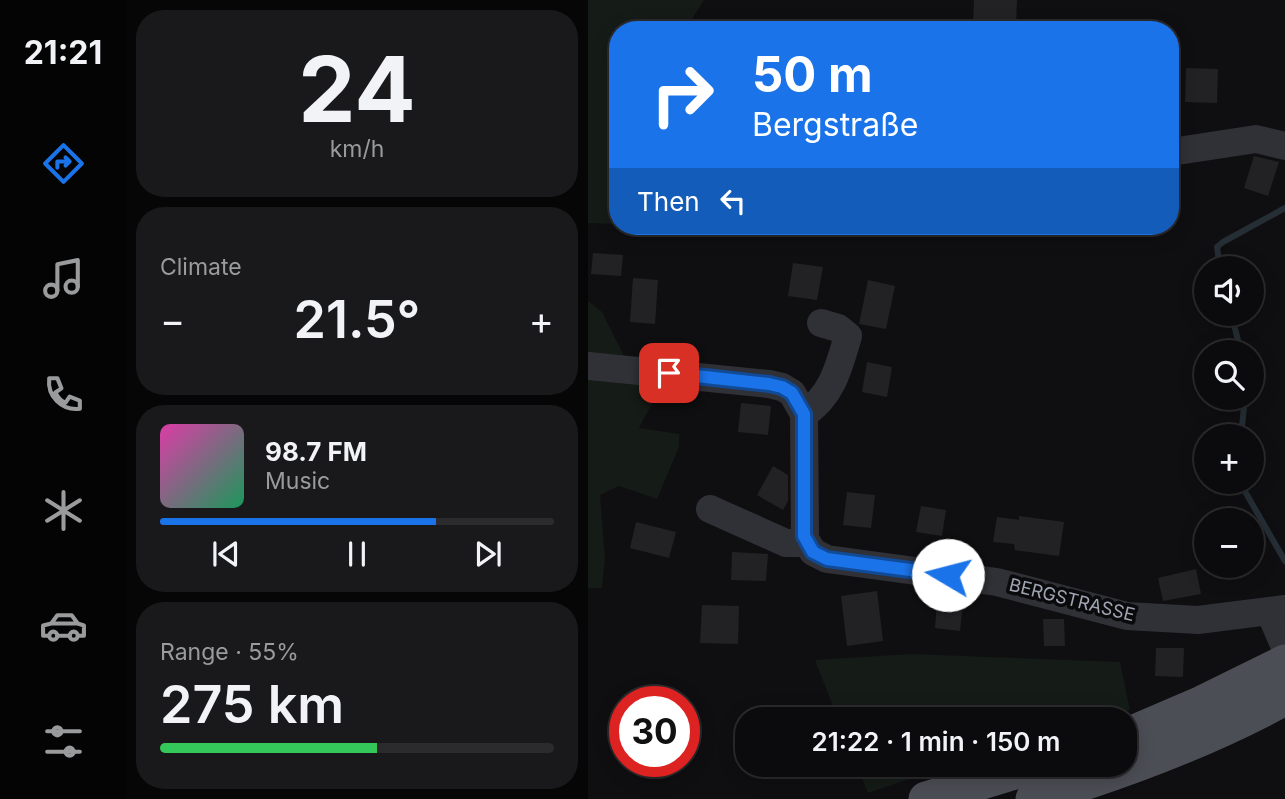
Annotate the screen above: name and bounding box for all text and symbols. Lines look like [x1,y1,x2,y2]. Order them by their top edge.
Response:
text: 21:21 [24,33,102,72]
text: 24 [298,34,416,144]
text: 50 m [752,45,873,104]
icon: right [637,49,728,140]
text: Bergstraße [752,105,918,144]
text: km/h [330,135,384,163]
icon: directions [39,139,88,188]
icon: left [714,182,752,220]
text: Then [637,186,700,217]
text: Climate [160,253,242,281]
icon: music [39,254,88,303]
map controls [1194,256,1264,578]
button: sound [1194,256,1264,326]
text: 21.5° [294,288,420,351]
text: − [160,297,185,343]
text: + [529,297,554,343]
button: search [1194,340,1264,410]
pin [639,343,699,403]
icon: arrive [650,354,688,392]
icon: phone [39,370,88,419]
button: + [1194,424,1264,494]
text: 98.7 FM [265,436,367,467]
text: Music [265,467,330,495]
icon: climate [39,486,88,535]
button: − [1194,508,1264,578]
icon: previous [207,535,245,573]
icon: pause [338,535,376,573]
icon: next [469,535,507,573]
position arrow [911,538,985,612]
street label: BERGSTRASSE [1007,574,1137,625]
icon: car [39,601,88,650]
text: Range · 55% [160,638,299,666]
text: 275 km [160,673,344,736]
speed limit sign: 30 [609,686,700,777]
icon: filters [39,717,88,766]
text: 21:22 · 1 min · 150 m [812,726,1060,757]

